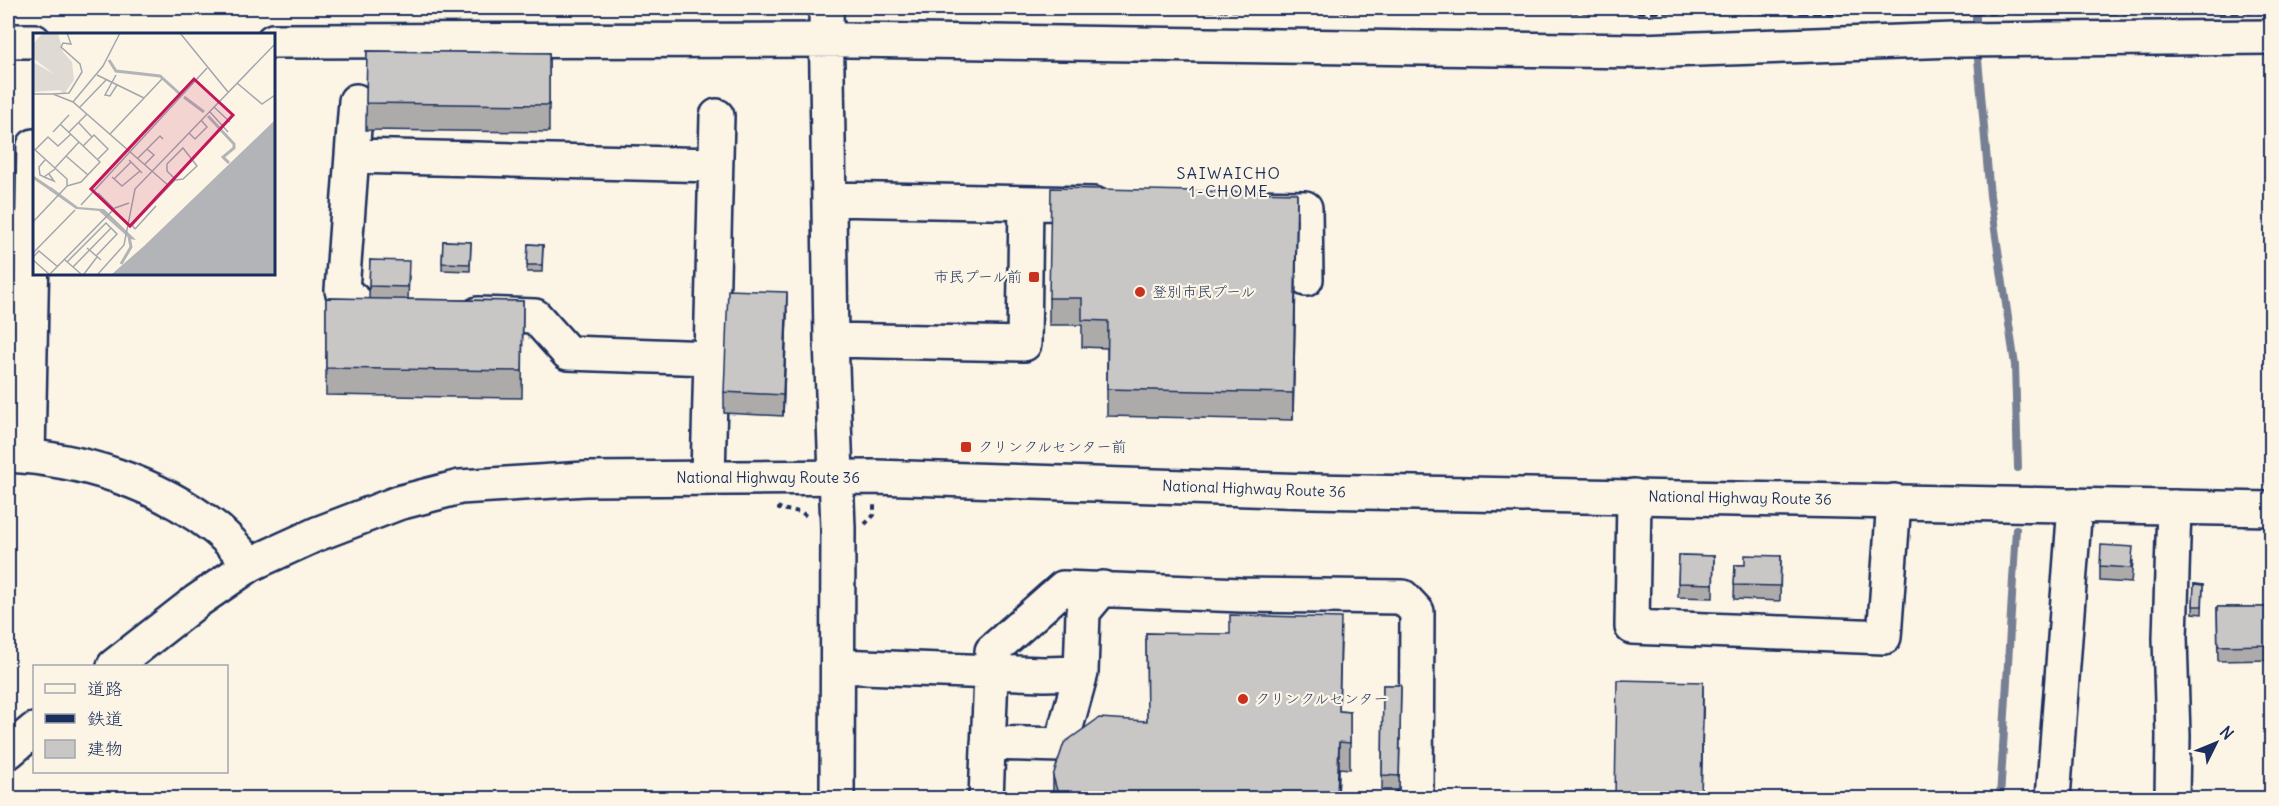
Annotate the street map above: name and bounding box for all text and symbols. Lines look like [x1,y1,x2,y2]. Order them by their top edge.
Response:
inset map [33,33,274,274]
district label: SAIWAICHO 1-CHOME [1176,163,1282,201]
place label: 市民プール前 [934,267,1022,286]
marker: 市民プール前 [1027,270,1041,284]
place label: 登別市民プール [1152,282,1255,301]
marker: 登別市民プール [1133,285,1147,299]
place label: クリンクルセンター前 [978,437,1127,456]
marker: クリンクルセンター前 [959,440,973,454]
street label: National Highway Route 36 [676,468,860,487]
street label: National Highway Route 36 [1162,476,1346,501]
street label: National Highway Route 36 [1648,486,1832,509]
legend [33,665,228,773]
text: 道路 [87,677,123,700]
place label: クリンクルセンター [1255,689,1389,708]
marker: クリンクルセンター [1236,692,1250,706]
text: 鉄道 [87,707,123,730]
north arrow [2186,713,2246,773]
text: N [2216,722,2238,744]
text: 建物 [87,737,123,760]

